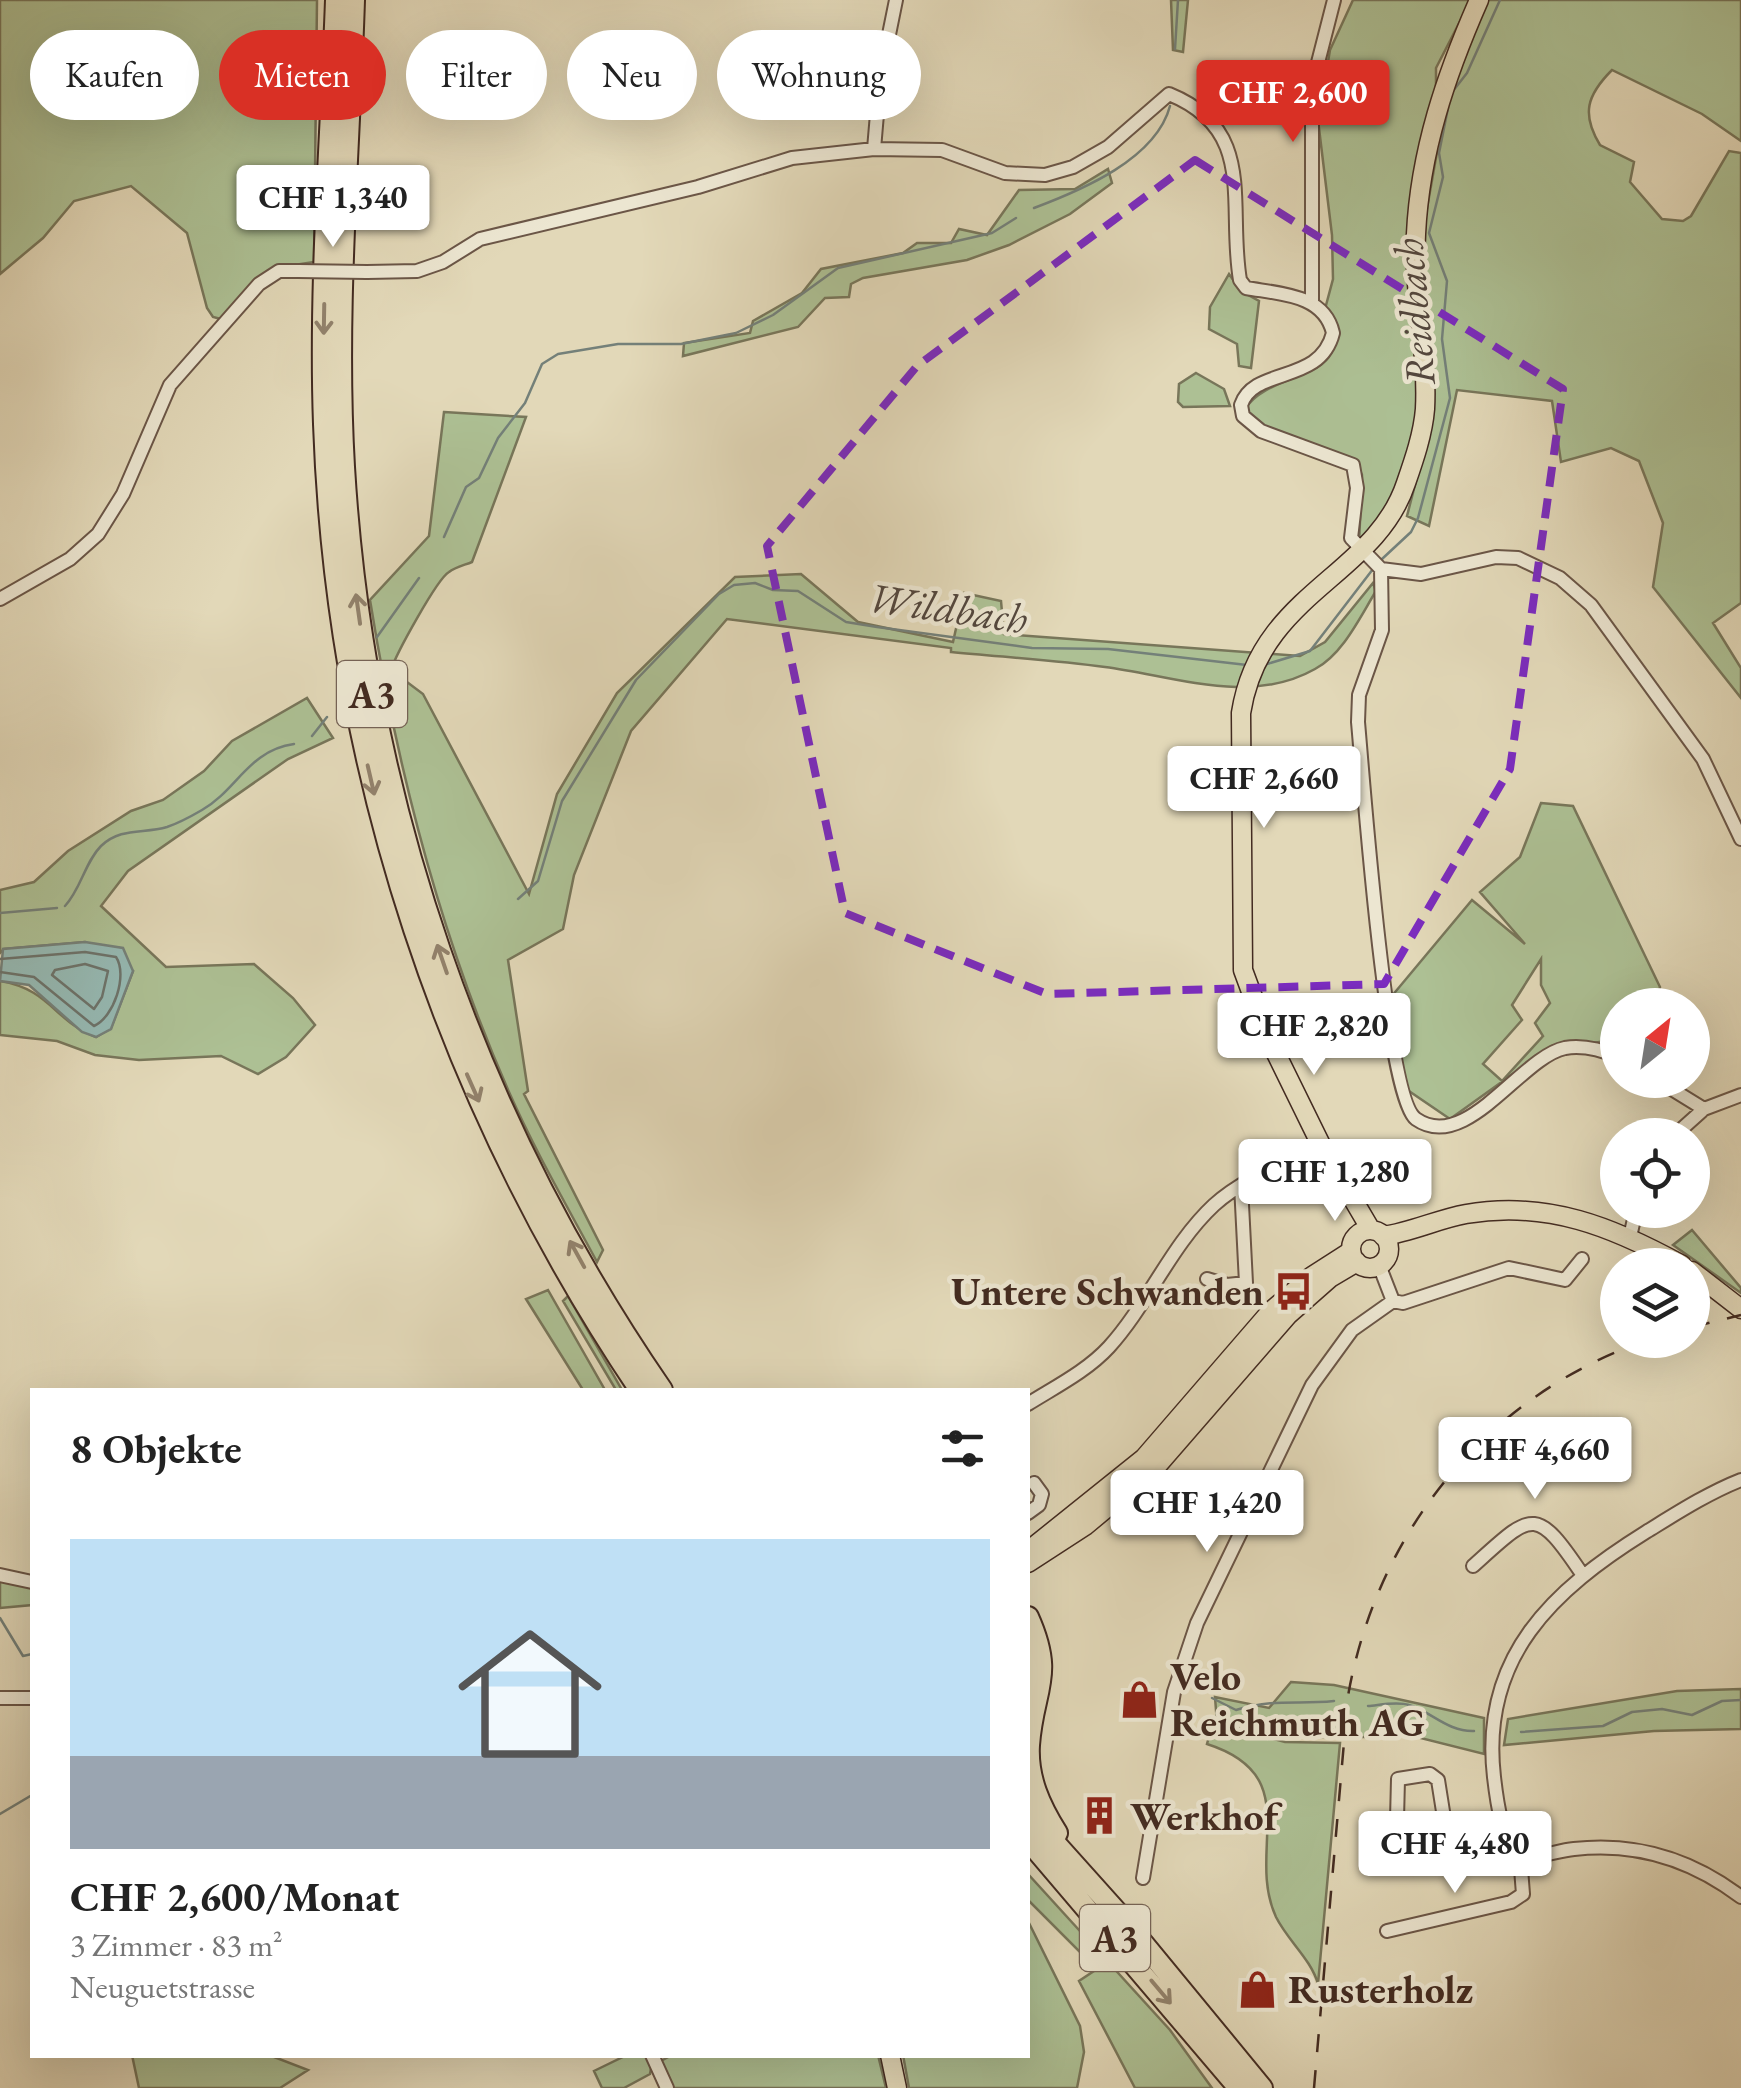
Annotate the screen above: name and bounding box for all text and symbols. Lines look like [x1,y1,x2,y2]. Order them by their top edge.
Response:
chip: Kaufen [30,30,199,120]
chip: Mieten [219,30,386,120]
chip: Filter [406,30,547,120]
chip: Neu [567,30,697,120]
chip: Wohnung [717,30,921,120]
pin: CHF 2,600 [1179,60,1407,145]
text: CHF 2,600 [1219,71,1368,113]
pin: CHF 1,340 [219,165,447,250]
text: CHF 1,340 [259,176,408,218]
water label: Reidbach [1380,236,1448,388]
one-way arrow [314,302,333,334]
water label: Wildbach [865,570,1031,646]
one-way arrow [348,594,367,626]
road number: A3 [337,661,407,727]
pin: CHF 2,660 [1150,746,1378,831]
text: CHF 2,660 [1190,757,1339,799]
one-way arrow [363,763,381,795]
one-way arrow [432,944,450,975]
north arrow [1600,988,1710,1098]
map controls [1600,988,1710,1358]
pin: CHF 2,820 [1200,993,1428,1078]
text: CHF 2,820 [1240,1004,1389,1046]
one-way arrow [465,1072,483,1103]
button: locate [1600,1118,1710,1228]
pin: CHF 1,280 [1221,1139,1449,1224]
text: CHF 1,280 [1261,1150,1410,1192]
one-way arrow [566,1240,586,1269]
button: layers [1600,1248,1710,1358]
place label: Untere Schwanden [951,1265,1264,1317]
bus stop icon: Untere Schwanden [1273,1270,1315,1312]
pin: CHF 4,660 [1421,1417,1649,1502]
text: 8 Objekte [70,1421,242,1476]
icon: filters [935,1421,990,1476]
text: CHF 4,660 [1461,1428,1610,1470]
pin: CHF 1,420 [1093,1470,1321,1555]
text: CHF 1,420 [1133,1481,1282,1523]
icon: home [440,1604,620,1784]
place label: Velo Reichmuth AG [1170,1650,1425,1748]
shop icon: Velo Reichmuth AG [1119,1678,1161,1720]
place label: Werkhof [1130,1790,1283,1842]
building icon: Werkhof [1079,1795,1121,1837]
pin: CHF 4,480 [1341,1811,1569,1896]
text: CHF 4,480 [1381,1822,1530,1864]
text: CHF 2,600/Monat [70,1869,399,1924]
road number: A3 [1080,1905,1150,1971]
text: 3 Zimmer · 83 m² [70,1924,283,1966]
place label: Rusterholz [1288,1963,1473,2015]
text: Neuguetstrasse [70,1966,255,2008]
shop icon: Rusterholz [1237,1968,1279,2010]
one-way arrow [1150,1979,1172,2005]

